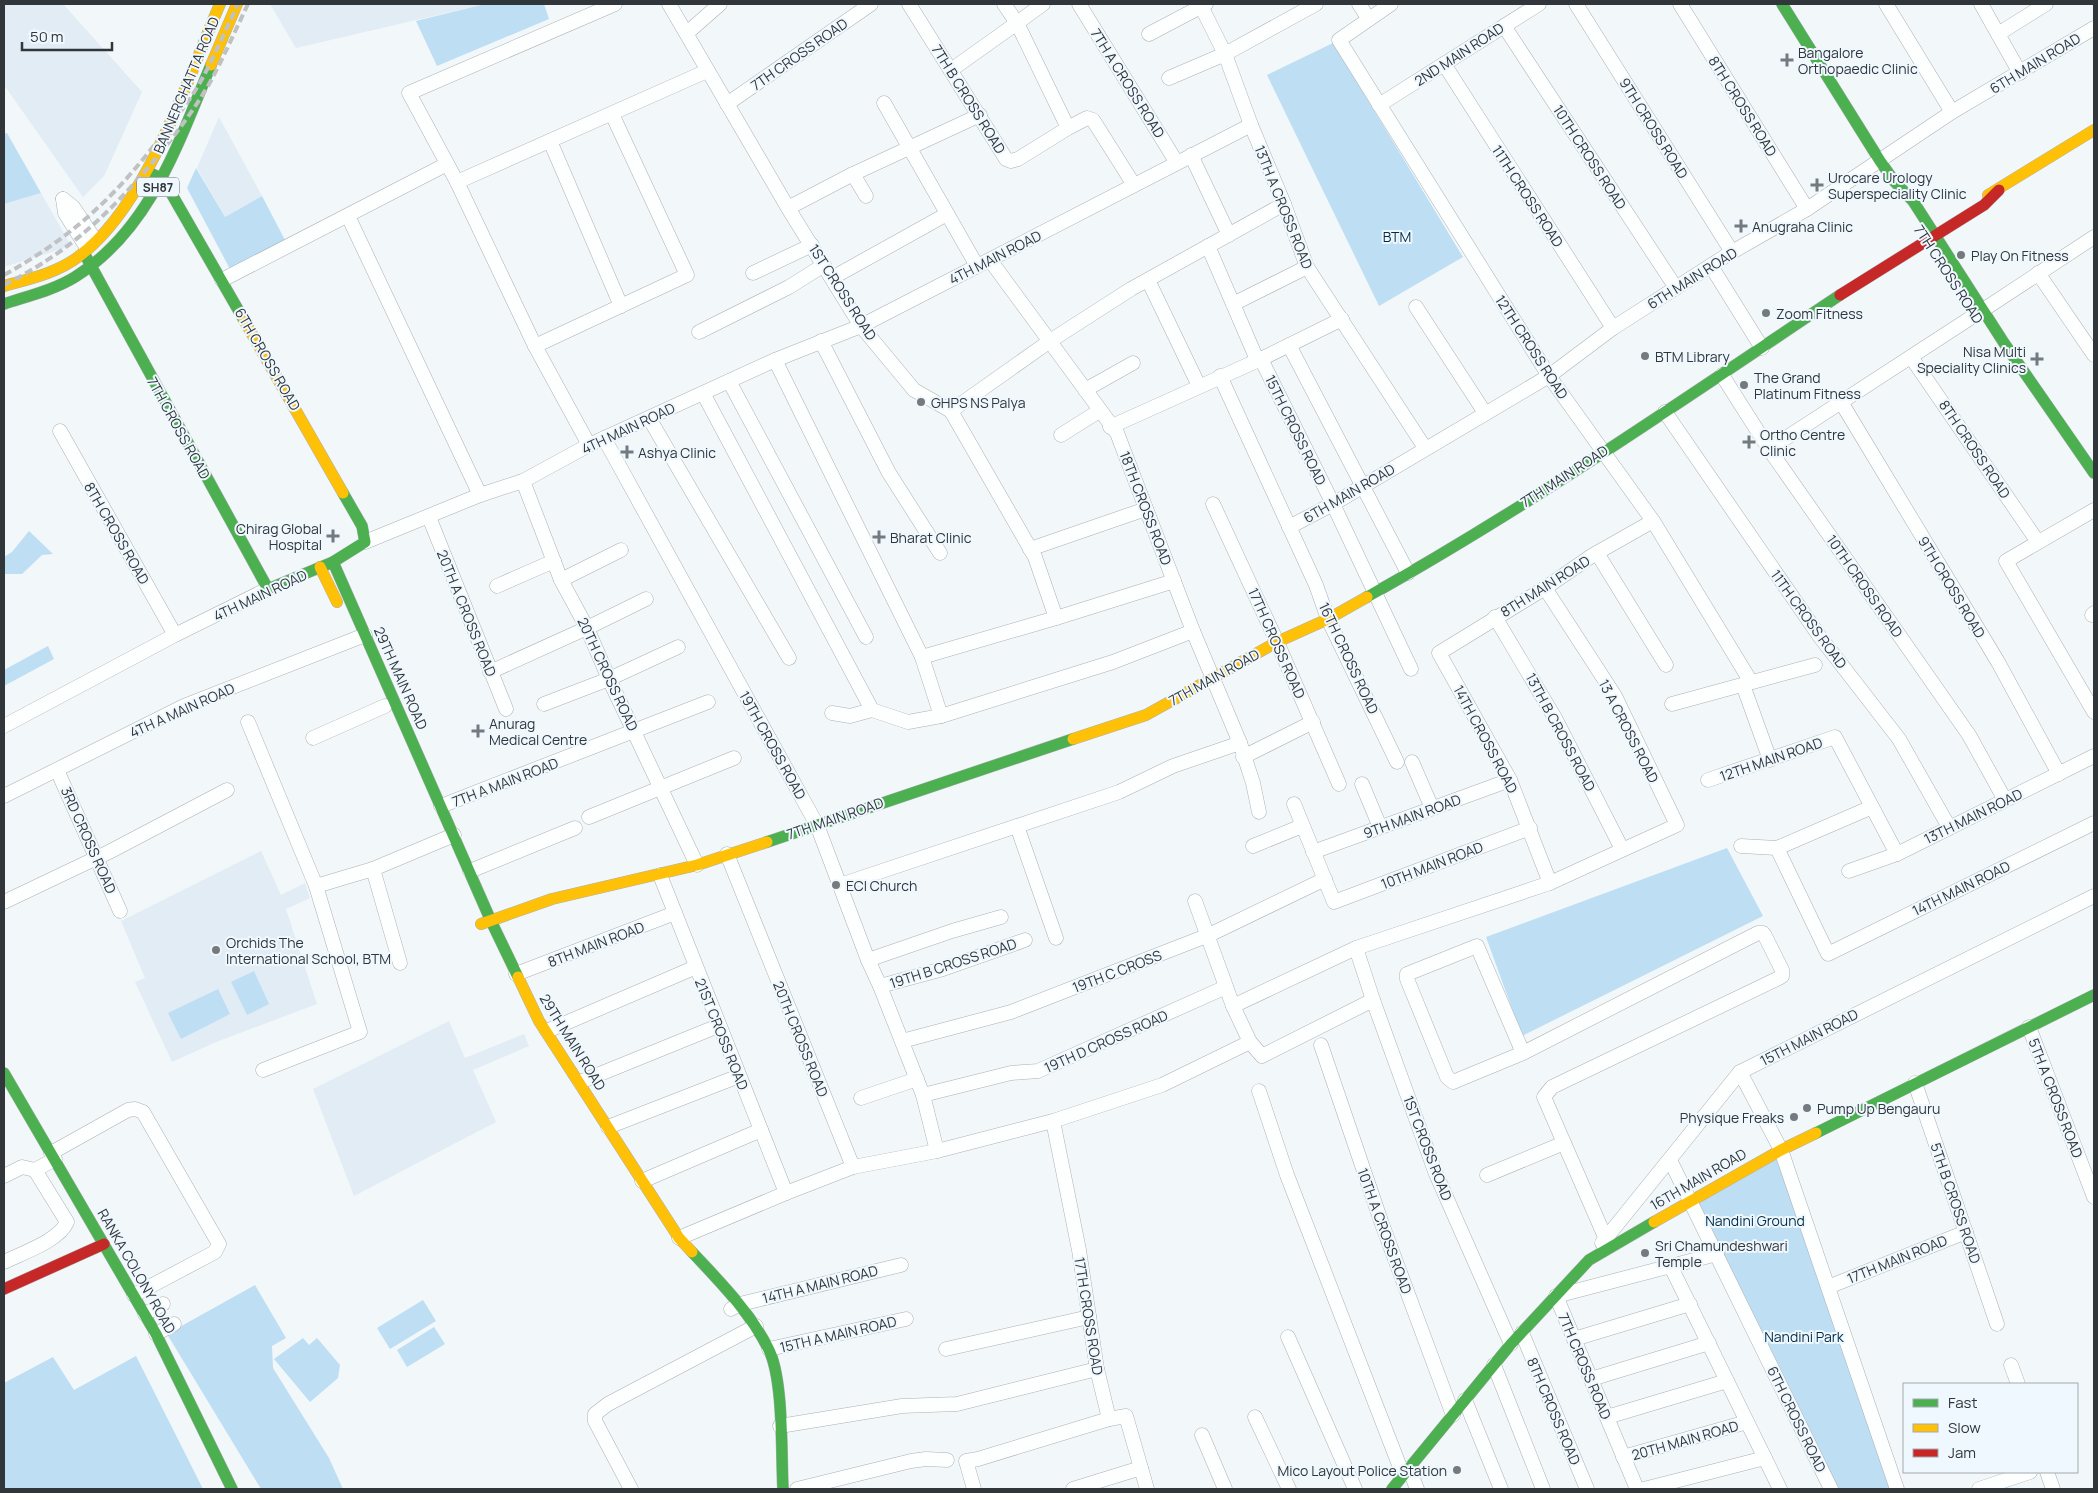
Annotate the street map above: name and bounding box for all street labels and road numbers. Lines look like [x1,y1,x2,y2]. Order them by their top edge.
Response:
street label: BANNERGHATTA ROAD [149,14,223,156]
street label: 7TH CROSS ROAD [747,14,851,94]
street label: 2ND MAIN ROAD [1411,18,1507,90]
street label: 7TH A CROSS ROAD [1087,25,1169,141]
street label: 6TH MAIN ROAD [1986,28,2084,98]
street label: 7TH B CROSS ROAD [928,41,1010,157]
street label: 8TH CROSS ROAD [1704,52,1782,160]
street label: 9TH CROSS ROAD [1615,74,1693,182]
street label: 10TH CROSS ROAD [1549,101,1631,213]
street label: 11TH CROSS ROAD [1488,141,1568,251]
street label: 13TH A CROSS ROAD [1251,142,1317,272]
road number: SH87 [137,178,179,196]
street label: 7TH CROSS ROAD [1910,221,1988,327]
street label: 4TH MAIN ROAD [946,226,1044,288]
street label: 1ST CROSS ROAD [805,240,881,344]
street label: 6TH MAIN ROAD [1643,243,1741,313]
street label: 12TH CROSS ROAD [1491,291,1573,403]
street label: 6TH CROSS ROAD [231,304,305,414]
street label: 15TH CROSS ROAD [1261,372,1331,488]
street label: 7TH CROSS ROAD [143,374,215,482]
street label: 8TH CROSS ROAD [1935,396,2015,502]
street label: 4TH MAIN ROAD [578,398,678,458]
street label: 7TH MAIN ROAD [1516,441,1612,511]
street label: 18TH CROSS ROAD [1116,448,1176,568]
street label: 6TH MAIN ROAD [1300,459,1398,527]
street label: 8TH CROSS ROAD [80,478,154,588]
street label: 10TH CROSS ROAD [1823,531,1907,641]
street label: 9TH CROSS ROAD [1914,533,1990,641]
street label: 20TH A CROSS ROAD [433,547,501,679]
street label: 8TH MAIN ROAD [1497,551,1593,621]
street label: 4TH MAIN ROAD [210,565,310,625]
street label: 11TH CROSS ROAD [1767,566,1851,672]
street label: 17TH CROSS ROAD [1244,585,1310,701]
street label: 16TH CROSS ROAD [1315,599,1383,717]
street label: 20TH CROSS ROAD [573,614,643,734]
street label: 29TH MAIN ROAD [370,624,432,732]
street label: 7TH MAIN ROAD [1165,644,1263,710]
street label: 13TH B CROSS ROAD [1522,669,1600,795]
street label: 13 A CROSS ROAD [1595,676,1663,786]
street label: 4TH A MAIN ROAD [126,678,238,742]
street label: 14TH CROSS ROAD [1449,682,1523,796]
street label: 19TH CROSS ROAD [735,687,811,803]
street label: 12TH MAIN ROAD [1717,733,1825,785]
street label: 7TH A MAIN ROAD [449,753,561,811]
street label: 3RD CROSS ROAD [57,784,121,896]
street label: 13TH MAIN ROAD [1921,784,2025,848]
street label: 9TH MAIN ROAD [1361,790,1463,842]
street label: 7TH MAIN ROAD [784,793,886,843]
street label: 10TH MAIN ROAD [1378,837,1486,893]
street label: 14TH MAIN ROAD [1909,856,2013,920]
street label: 8TH MAIN ROAD [545,917,647,971]
street label: 19TH B CROSS ROAD [887,933,1019,993]
street label: 19TH C CROSS [1070,945,1165,997]
street label: 21ST CROSS ROAD [691,975,753,1093]
street label: 20TH CROSS ROAD [769,978,833,1100]
street label: 29TH MAIN ROAD [536,990,610,1094]
street label: 15TH MAIN ROAD [1757,1004,1861,1070]
street label: 19TH D CROSS ROAD [1041,1005,1171,1077]
street label: 5TH A CROSS ROAD [2024,1035,2088,1161]
street label: 1ST CROSS ROAD [1399,1093,1457,1203]
street label: 5TH B CROSS ROAD [1926,1140,1986,1266]
street label: 16TH MAIN ROAD [1646,1144,1750,1214]
street label: 10TH A CROSS ROAD [1353,1165,1417,1297]
street label: RANKA COLONY ROAD [94,1205,180,1337]
street label: 17TH MAIN ROAD [1844,1230,1950,1288]
street label: 17TH CROSS ROAD [1070,1256,1108,1376]
street label: 14TH A MAIN ROAD [760,1260,880,1308]
street label: 7TH CROSS ROAD [1554,1310,1616,1422]
street label: 15TH A MAIN ROAD [778,1311,898,1357]
street label: 8TH CROSS ROAD [1523,1354,1585,1468]
street label: 6TH CROSS ROAD [1763,1363,1831,1475]
street label: 20TH MAIN ROAD [1629,1416,1741,1464]

